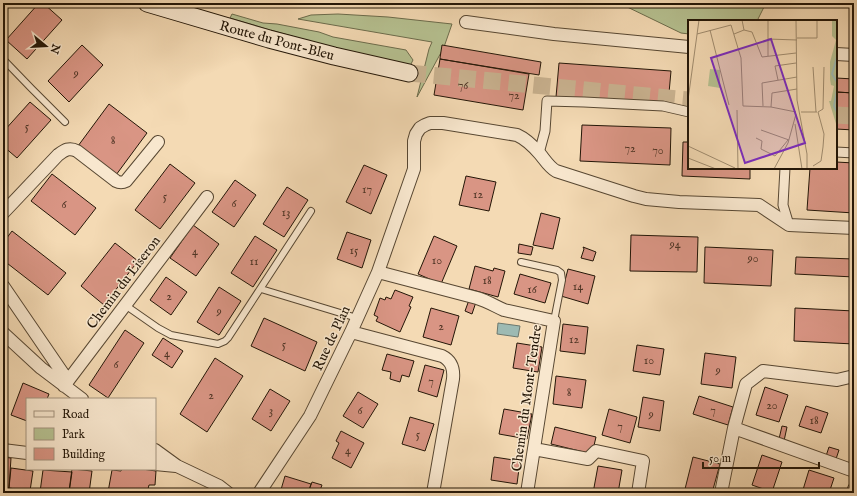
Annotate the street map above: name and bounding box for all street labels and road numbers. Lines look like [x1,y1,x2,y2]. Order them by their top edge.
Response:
street label: Route du Pont-Bleu [217,17,336,65]
street label: Chemin du Liseron [83,232,165,333]
street label: Rue de Plan [309,303,355,374]
street label: Chemin du Mont-Tendre [508,323,546,473]

